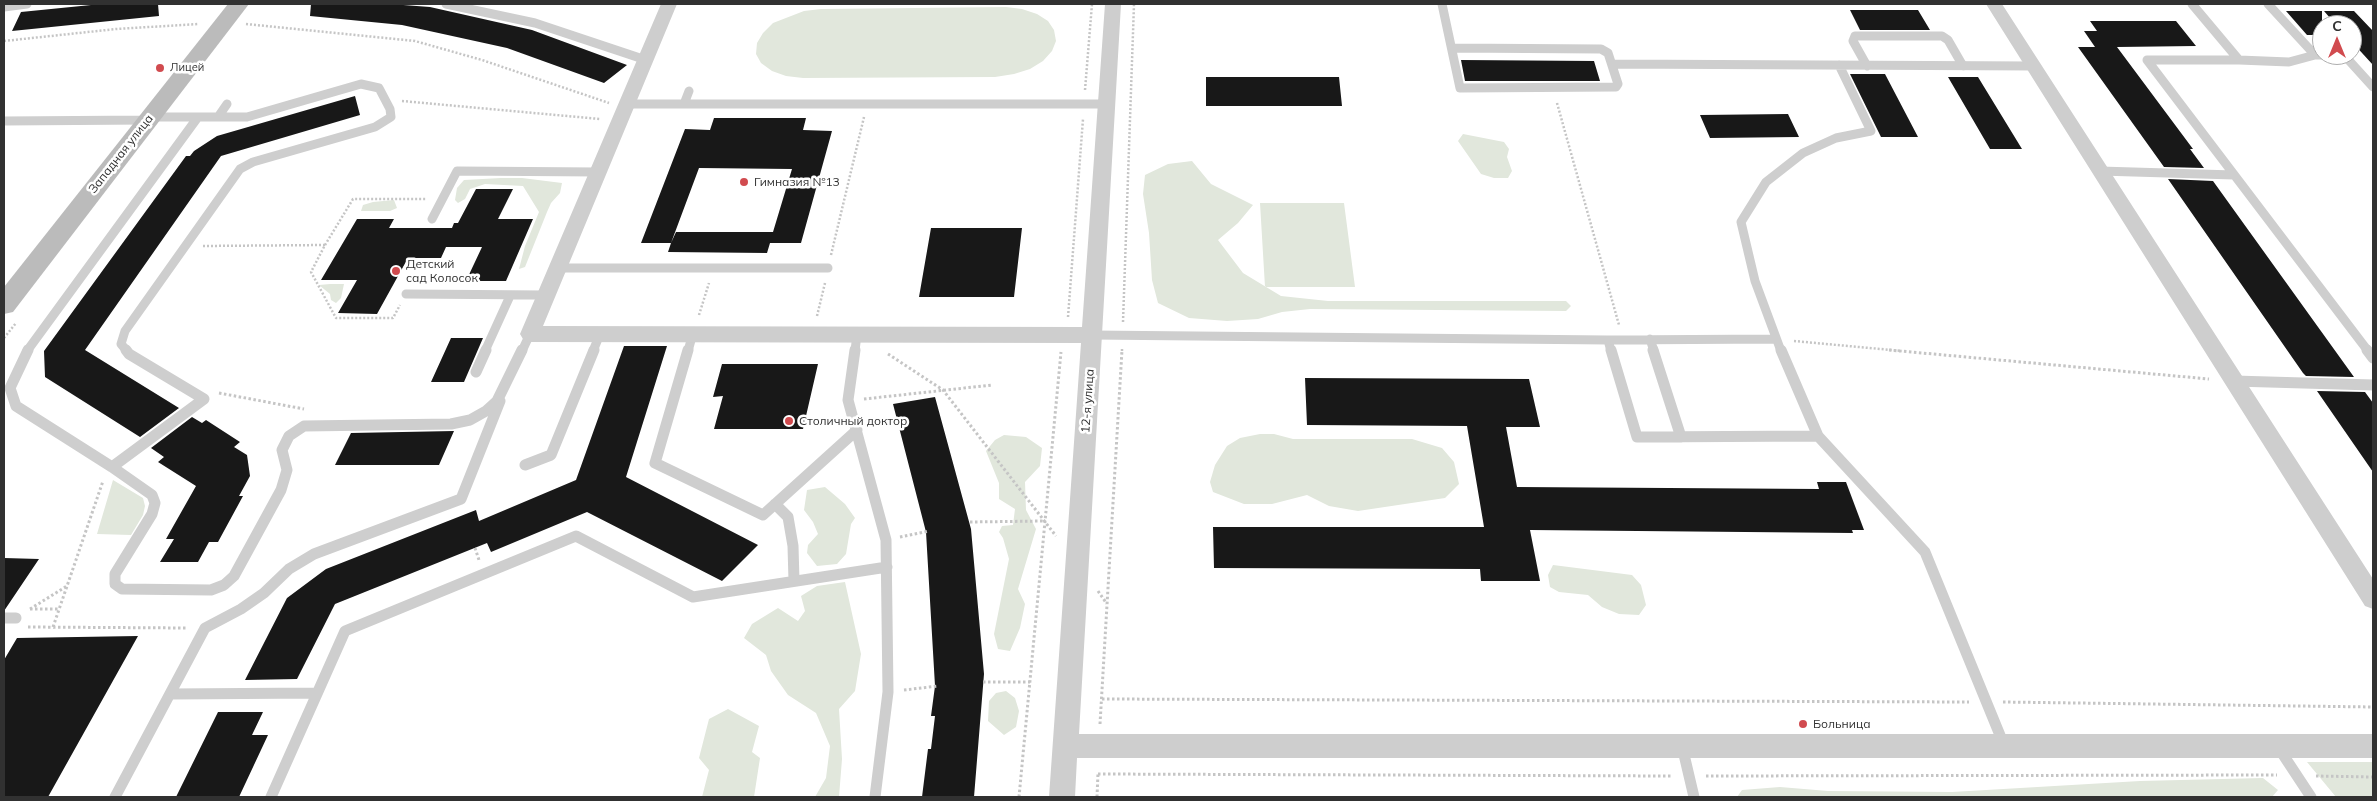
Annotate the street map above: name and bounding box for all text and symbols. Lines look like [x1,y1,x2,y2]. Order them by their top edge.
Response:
north arrow [2312,15,2362,65]
text: С [2332,17,2342,35]
place label: Лицей [170,61,204,75]
marker: Лицей [154,62,166,74]
street label: Западная улица [86,112,156,196]
place label: Гимназия №13 [754,175,840,189]
marker: Гимназия №13 [738,176,750,188]
place label: Детский сад Колосок [406,257,478,285]
marker: Детский сад Колосок [390,265,402,277]
street label: 12-я улица [1079,368,1097,434]
place label: Столичный доктор [799,414,907,428]
marker: Столичный доктор [783,415,795,427]
place label: Больница [1813,717,1871,731]
marker: Больница [1797,718,1809,730]

